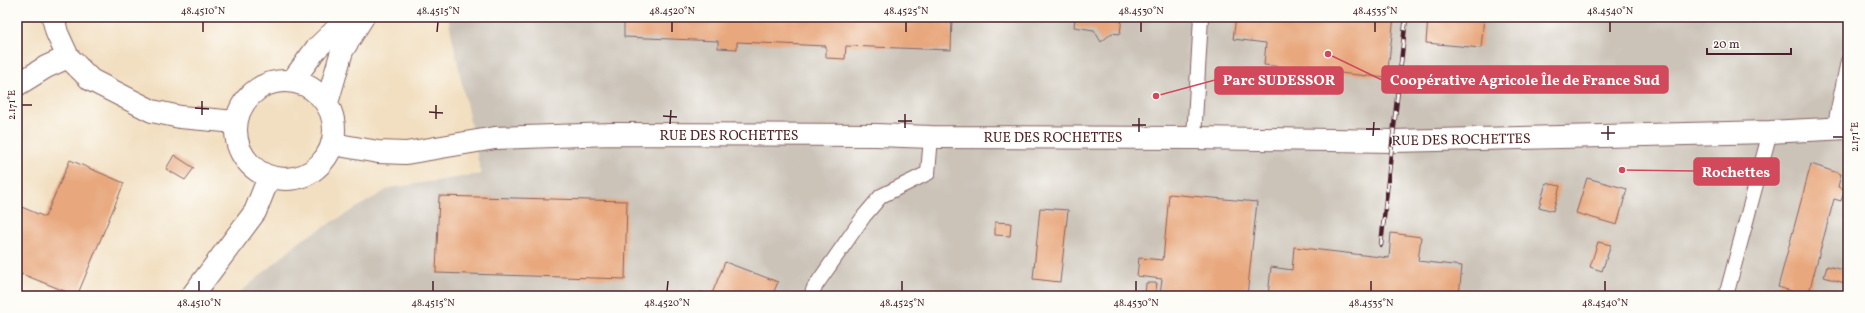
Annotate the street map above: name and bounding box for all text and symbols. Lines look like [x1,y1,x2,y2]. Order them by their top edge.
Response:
text: 48.4510°N [181,4,226,18]
text: 48.4515°N [416,4,460,18]
text: 48.4520°N [649,4,696,18]
text: 48.4525°N [883,4,929,18]
text: 48.4530°N [1118,4,1164,18]
text: 48.4535°N [1353,4,1398,18]
text: 48.4540°N [1587,4,1634,18]
scale bar [1707,30,1791,56]
text: 20 m [1713,37,1740,53]
callout: Coopérative Agricole Île de France Sud [1382,66,1668,93]
callout: Parc SUDESSOR [1215,67,1343,94]
text: Parc SUDESSOR [1223,71,1336,92]
text: Coopérative Agricole Île de France Sud [1390,71,1660,92]
text: 2.171°E [5,90,19,120]
text: 2.171°E [1848,122,1862,152]
street label: RUE DES ROCHETTES [659,127,799,146]
street label: RUE DES ROCHETTES [983,129,1123,148]
street label: RUE DES ROCHETTES [1391,130,1531,151]
callout: Rochettes [1694,158,1779,185]
text: Rochettes [1702,163,1770,184]
text: 48.4510°N [177,296,222,310]
text: 48.4515°N [411,296,455,310]
text: 48.4520°N [644,296,691,310]
text: 48.4525°N [879,296,925,310]
text: 48.4530°N [1113,296,1159,310]
text: 48.4535°N [1349,296,1394,310]
text: 48.4540°N [1582,296,1629,310]

